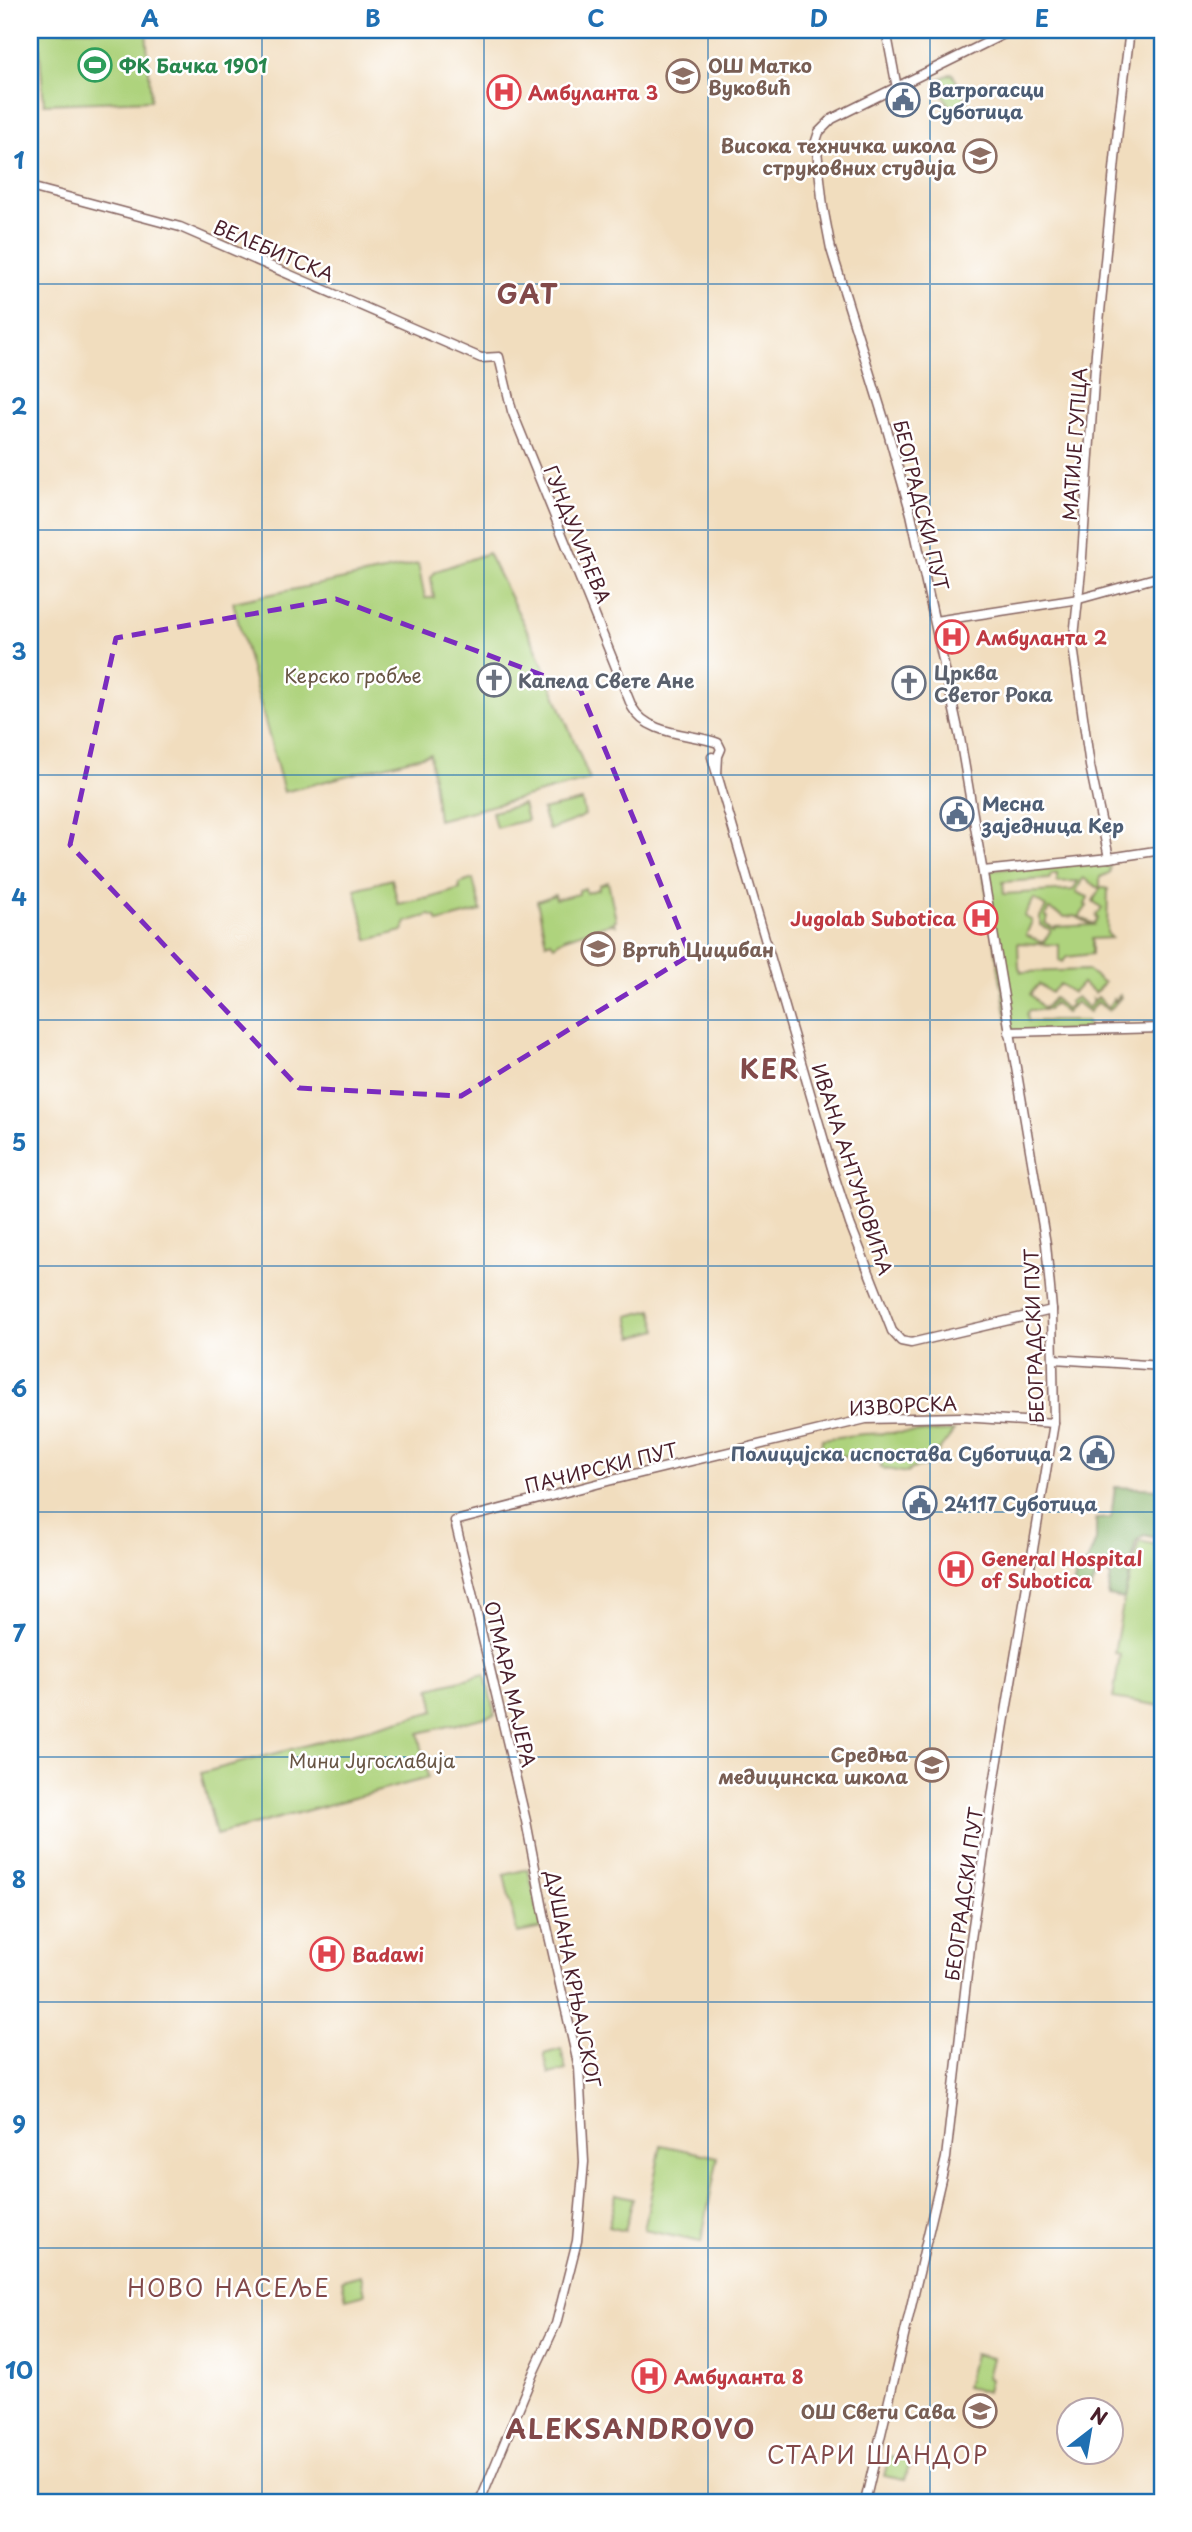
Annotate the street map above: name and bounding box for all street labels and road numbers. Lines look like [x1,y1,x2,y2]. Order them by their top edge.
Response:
street label: ВЕЛЕБИТСКА [209,212,339,288]
street label: МАТИЈЕ ГУПЦА [1055,367,1093,521]
street label: БЕОГРАДСКИ ПУТ [887,417,957,593]
street label: ГУНДУЛИЋЕВА [538,461,619,607]
street label: ИВАНА АНТУНОВИЋА [805,1059,901,1279]
street label: БЕОГРАДСКИ ПУТ [1016,1248,1050,1424]
street label: ИЗВОРСКА [848,1388,958,1422]
street label: ПАЧИРСКИ ПУТ [522,1434,680,1499]
street label: ОТМАРА МАЈЕРА [478,1598,544,1770]
street label: БЕОГРАДСКИ ПУТ [937,1805,989,1983]
street label: ДУШАНА КРЊАЈСКОГ [539,1867,609,2090]

